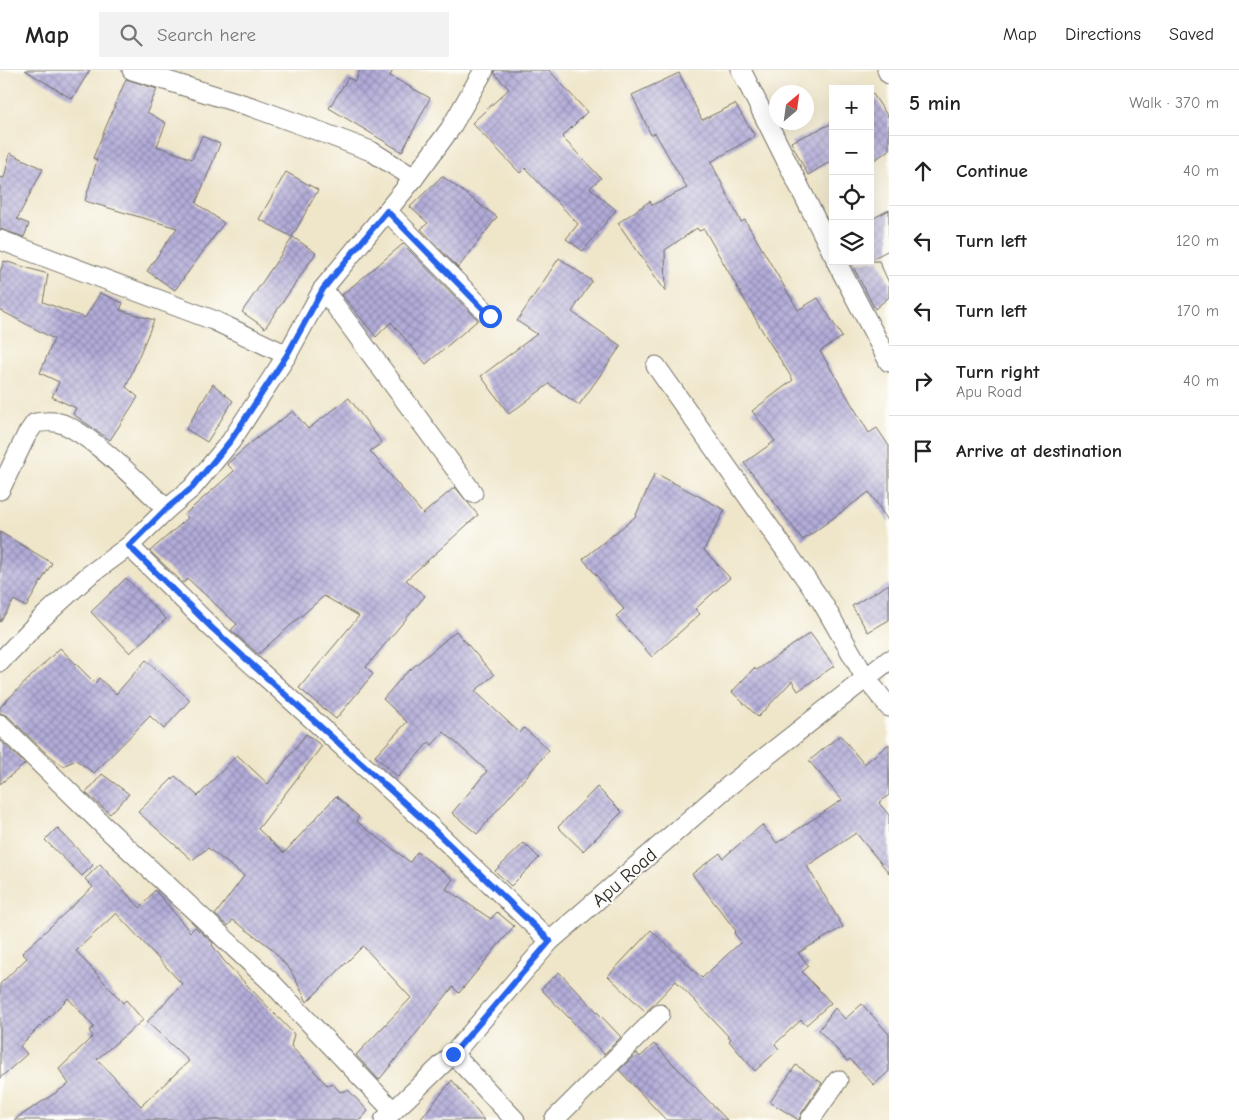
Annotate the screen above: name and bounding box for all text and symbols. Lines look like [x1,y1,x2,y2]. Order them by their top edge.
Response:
search box [99,12,449,57]
text: Map [25,21,69,49]
icon: search [117,21,145,49]
text: Search here [157,24,256,46]
text: Map [1003,24,1037,45]
text: Directions [1065,24,1141,45]
text: Saved [1169,24,1214,45]
north arrow [769,85,814,130]
map controls [829,85,874,265]
button: + [829,85,874,130]
text: 5 min [909,91,961,115]
text: Walk · 370 m [1129,94,1219,112]
button: − [829,130,874,175]
icon: ahead [909,157,937,185]
text: Continue [956,160,1028,182]
text: 40 m [1183,162,1219,180]
button: locate [829,175,874,220]
button: layers [829,220,874,265]
icon: left [909,227,937,255]
text: Turn left [956,230,1027,252]
text: 120 m [1176,232,1219,250]
icon: left [909,297,937,325]
text: Turn left [956,300,1027,322]
text: 170 m [1177,302,1219,320]
route start [479,305,502,328]
text: Turn right [956,361,1040,383]
icon: right [909,367,937,395]
text: 40 m [1183,372,1219,390]
text: Apu Road [956,383,1022,401]
icon: arrive [909,437,937,465]
text: Arrive at destination [956,440,1122,462]
street label: Apu Road [588,844,661,912]
route end [442,1043,465,1066]

